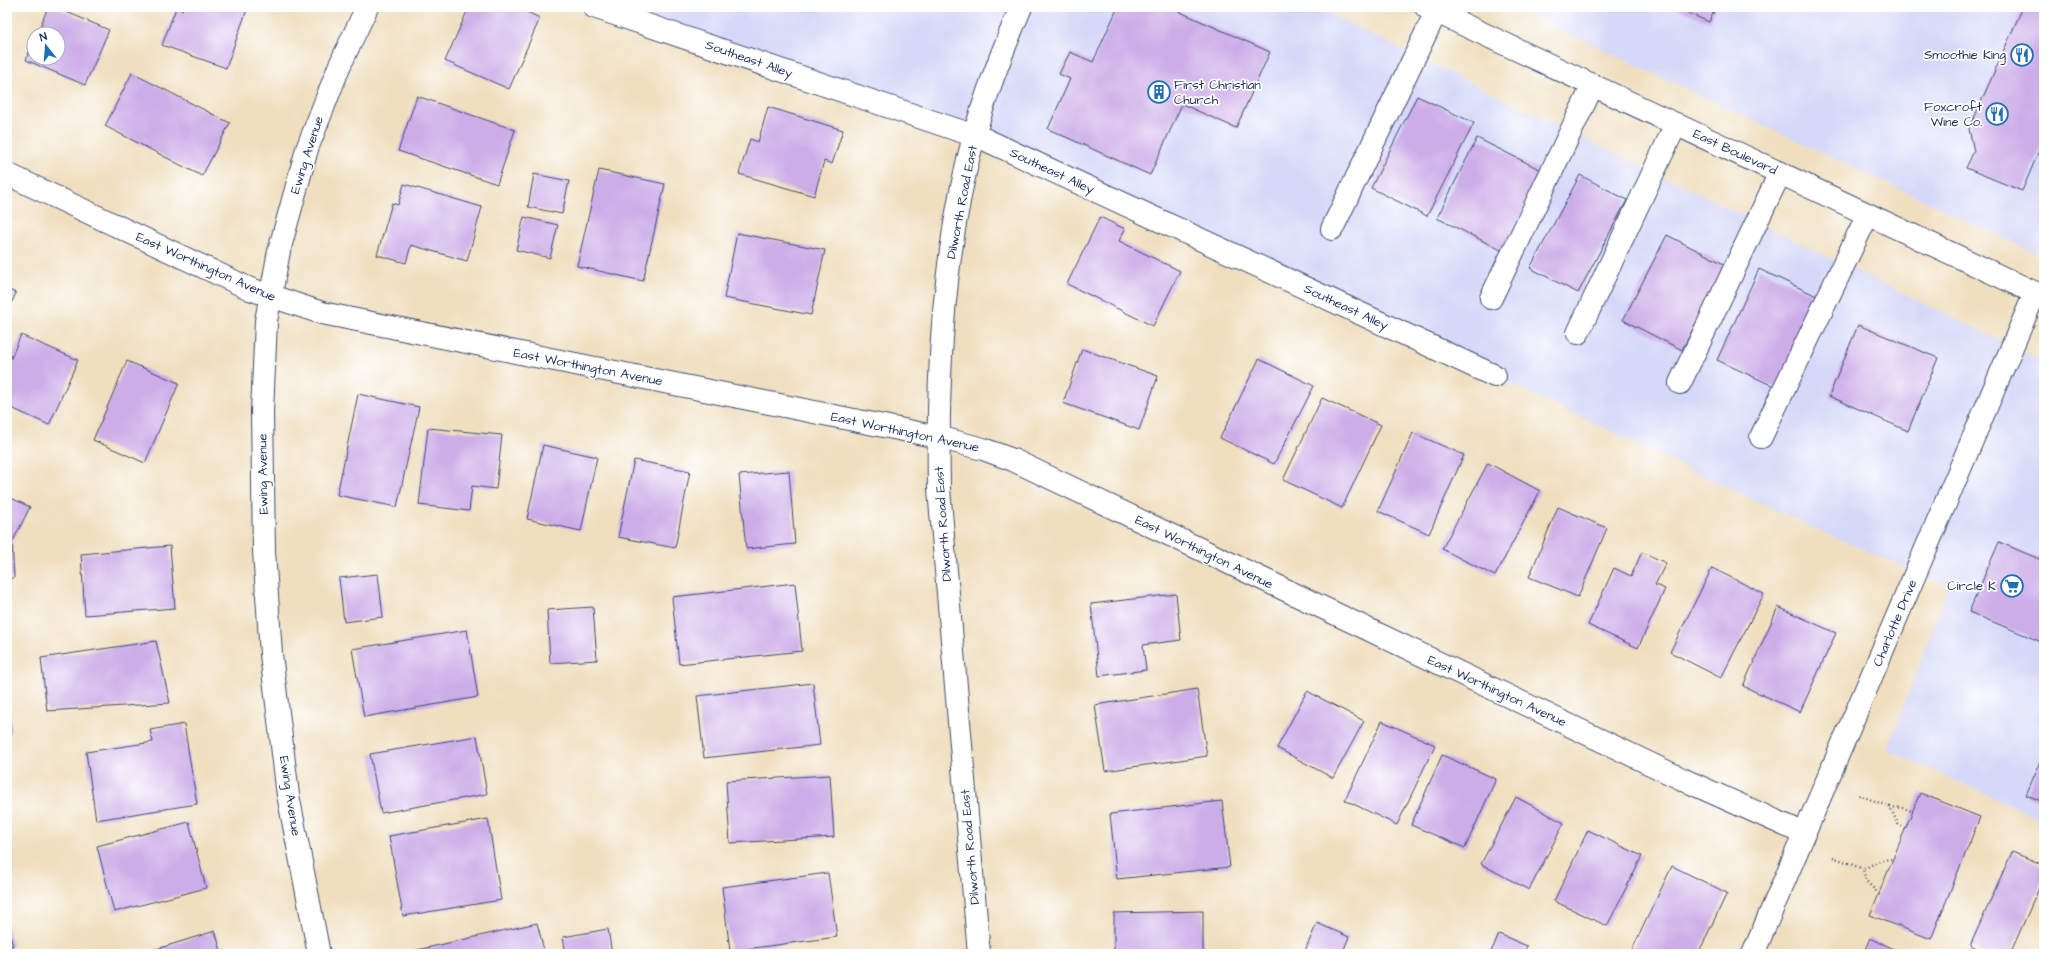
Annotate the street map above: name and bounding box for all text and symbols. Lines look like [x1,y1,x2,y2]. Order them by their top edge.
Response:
north arrow [26,26,66,66]
text: N [38,29,49,45]
street label: Southeast Alley [703,36,795,83]
restaurant icon: Smoothie King [2009,42,2035,68]
place label: Smoothie King [1924,46,2006,65]
place label: First Christian Church [1174,76,1261,109]
building icon: First Christian Church [1146,79,1172,105]
place label: Foxcroft Wine Co. [1924,98,1983,131]
restaurant icon: Foxcroft Wine Co. [1984,101,2010,127]
street label: Ewing Avenue [286,114,329,197]
street label: East Boulevard [1690,125,1780,179]
street label: Dilworth Road East [942,143,982,260]
street label: Southeast Alley [1006,144,1097,199]
street label: East Worthington Avenue [133,228,279,307]
street label: Southeast Alley [1300,280,1391,335]
street label: East Worthington Avenue [512,344,664,391]
street label: East Worthington Avenue [829,407,981,458]
street label: Ewing Avenue [253,433,274,515]
street label: Dilworth Road East [930,465,956,582]
street label: East Worthington Avenue [1132,511,1276,594]
supermarket icon: Circle K [1999,573,2025,599]
street label: Charlotte Drive [1869,577,1921,669]
place label: Circle K [1947,577,1996,595]
street label: East Worthington Avenue [1424,651,1569,732]
street label: Ewing Avenue [274,755,305,837]
street label: Dilworth Road East [956,788,984,905]

